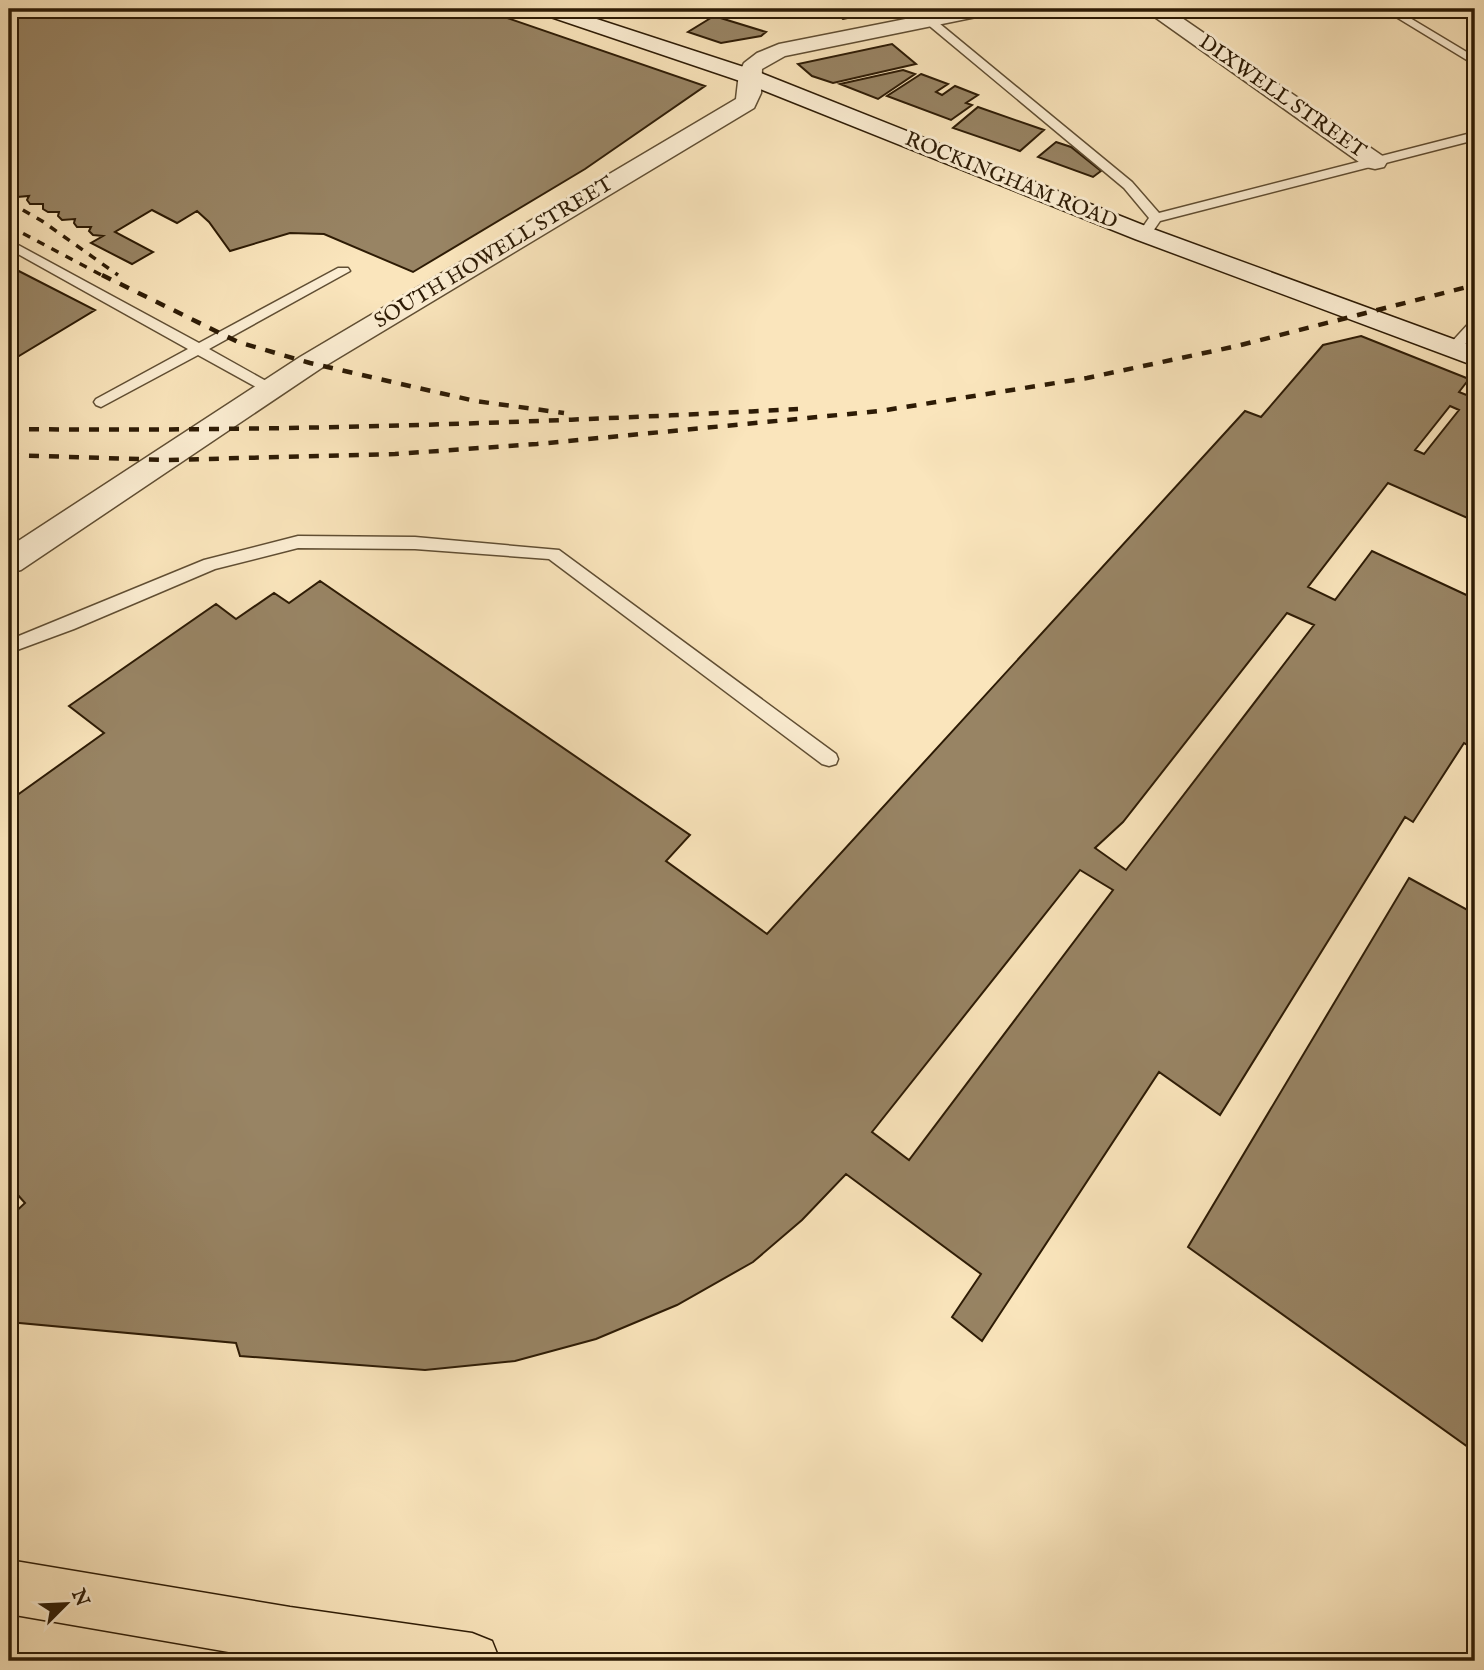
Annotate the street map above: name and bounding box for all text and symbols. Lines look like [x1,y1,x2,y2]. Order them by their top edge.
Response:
street label: DIXWELL STREET [1193,29,1371,165]
street label: ROCKINGHAM ROAD [901,126,1121,236]
street label: SOUTH HOWELL STREET [370,170,619,335]
north arrow [32,1568,102,1638]
text: N [65,1585,94,1611]

